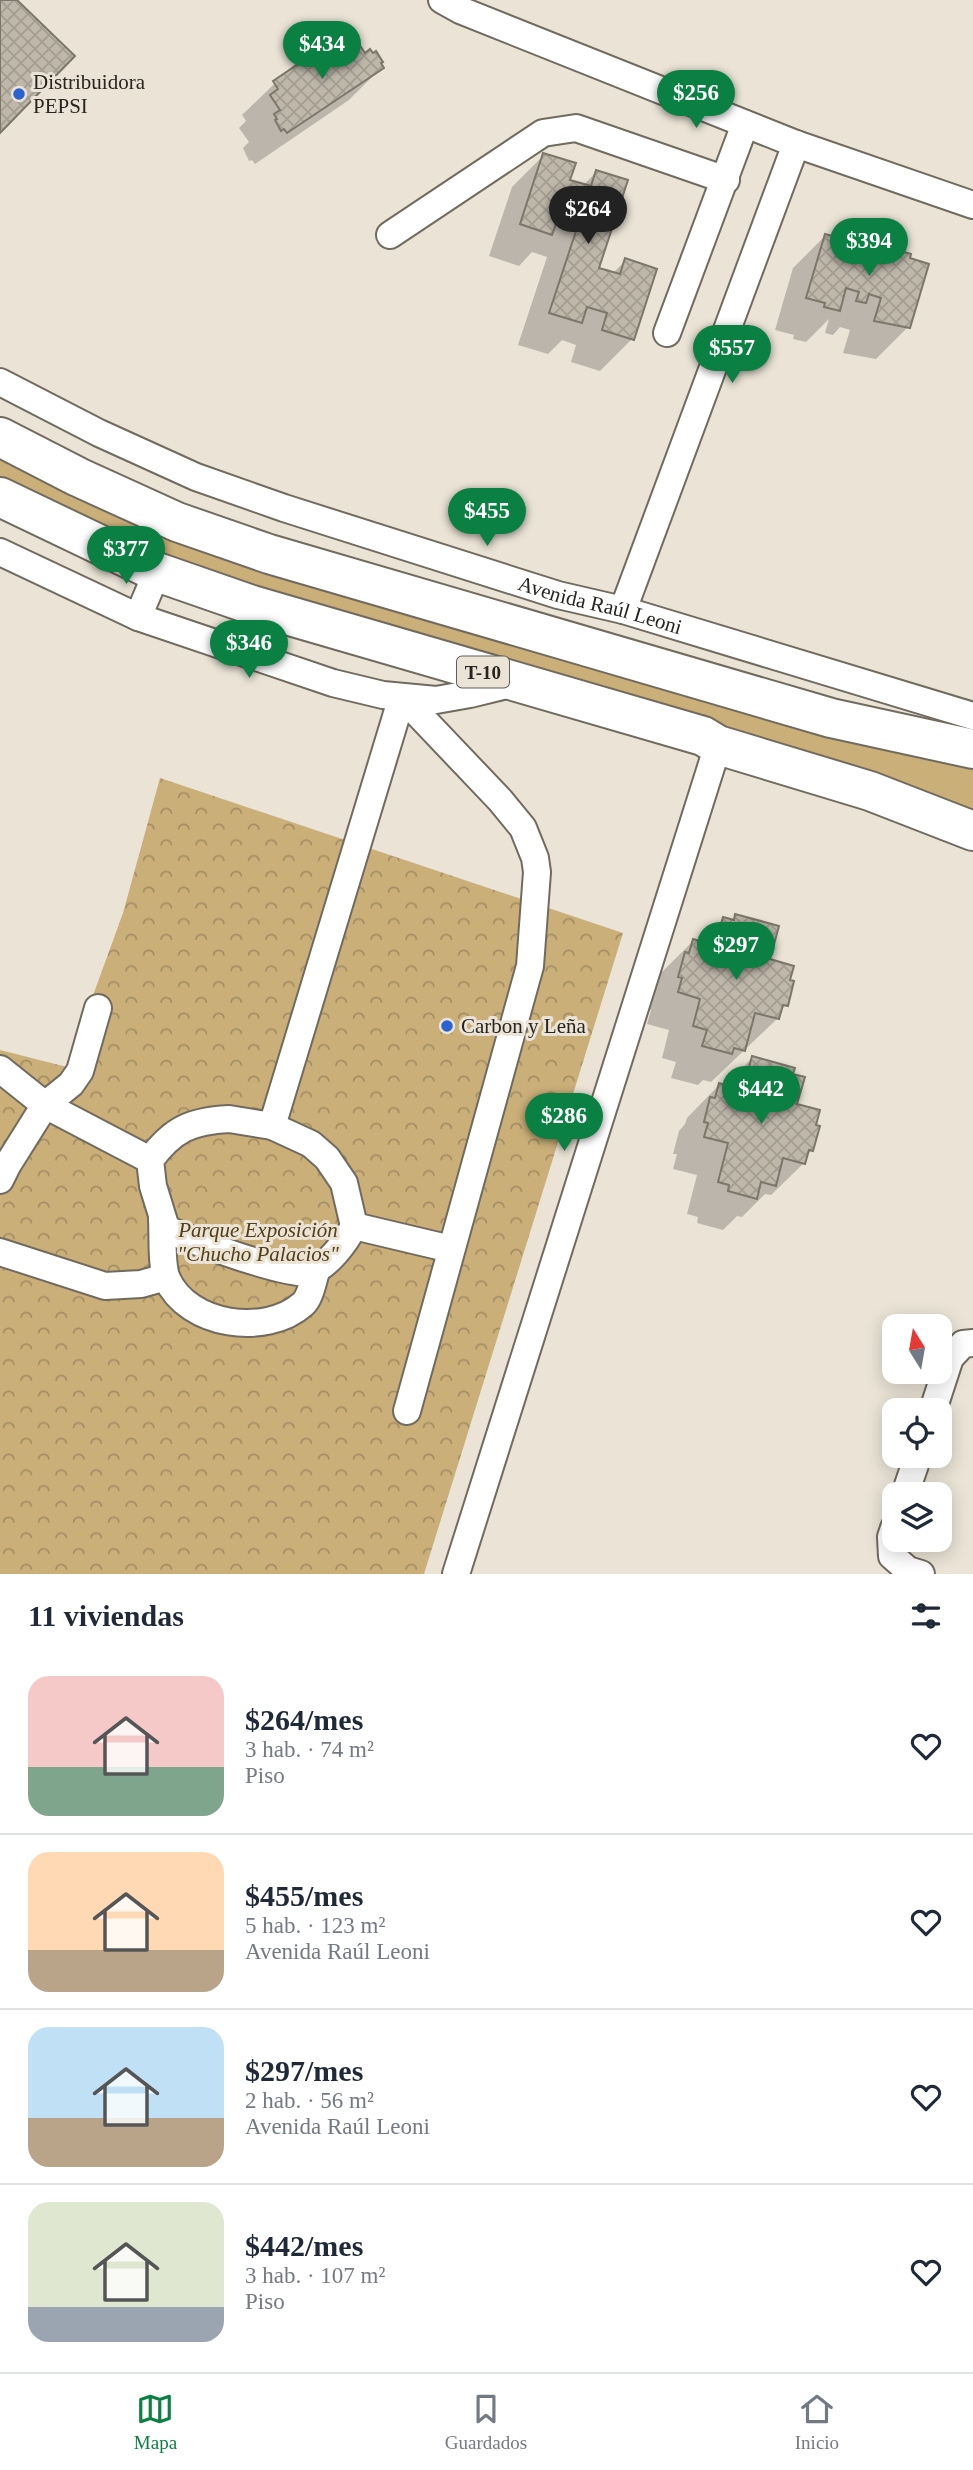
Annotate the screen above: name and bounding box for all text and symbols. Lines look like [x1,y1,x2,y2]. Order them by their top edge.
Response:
pin: $434 [281,22,363,81]
text: $434 [299,31,345,56]
place label: Distribuidora PEPSI [33,70,146,118]
pin: $256 [655,71,737,130]
text: $256 [673,80,719,105]
marker: Distribuidora PEPSI [11,86,27,102]
pin: $264 [547,187,629,246]
text: $264 [565,196,611,221]
pin: $394 [828,218,910,278]
text: $394 [846,228,892,253]
pin: $557 [691,326,773,385]
text: $557 [709,335,755,360]
pin: $455 [446,489,528,548]
text: $455 [464,498,510,523]
pin: $377 [85,526,167,586]
text: $377 [103,536,149,561]
street label: Avenida Raúl Leoni [515,571,685,639]
pin: $346 [208,620,290,680]
text: $346 [226,630,272,655]
road number: T-10 [457,656,509,688]
pin: $297 [695,922,777,982]
text: $297 [713,932,759,957]
place label: Carbon y Leña [461,1014,586,1038]
marker: Carbon y Leña [439,1018,455,1034]
pin: $442 [720,1066,802,1126]
text: $442 [738,1076,784,1101]
pin: $286 [523,1094,605,1153]
text: $286 [541,1103,587,1128]
park label: Parque Exposición "Chucho Palacios" [177,1218,339,1266]
north arrow [882,1314,952,1384]
map controls [882,1314,952,1552]
button: locate [882,1398,952,1468]
button: layers [882,1482,952,1552]
icon: filters [907,1597,945,1635]
text: 11 viviendas [28,1599,184,1632]
text: $264/mes [245,1703,363,1736]
icon: home [84,1704,168,1788]
icon: heart [907,1727,945,1765]
text: 3 hab. · 74 m² [245,1737,374,1762]
text: Piso [245,1763,285,1788]
text: $455/mes [245,1879,363,1912]
icon: home [84,1880,168,1964]
icon: heart [907,1903,945,1941]
text: 5 hab. · 123 m² [245,1913,385,1938]
text: Avenida Raúl Leoni [245,1939,430,1964]
text: $297/mes [245,2054,363,2087]
icon: home [84,2055,168,2139]
icon: heart [907,2078,945,2116]
text: 2 hab. · 56 m² [245,2088,374,2113]
text: Avenida Raúl Leoni [245,2114,430,2139]
text: $442/mes [245,2229,363,2262]
icon: home [84,2230,168,2314]
icon: heart [907,2253,945,2291]
text: 3 hab. · 107 m² [245,2263,385,2288]
text: Piso [245,2289,285,2314]
tab: Mapa [134,2390,177,2454]
tab: Guardados [445,2390,527,2454]
tab: Inicio [795,2390,839,2454]

